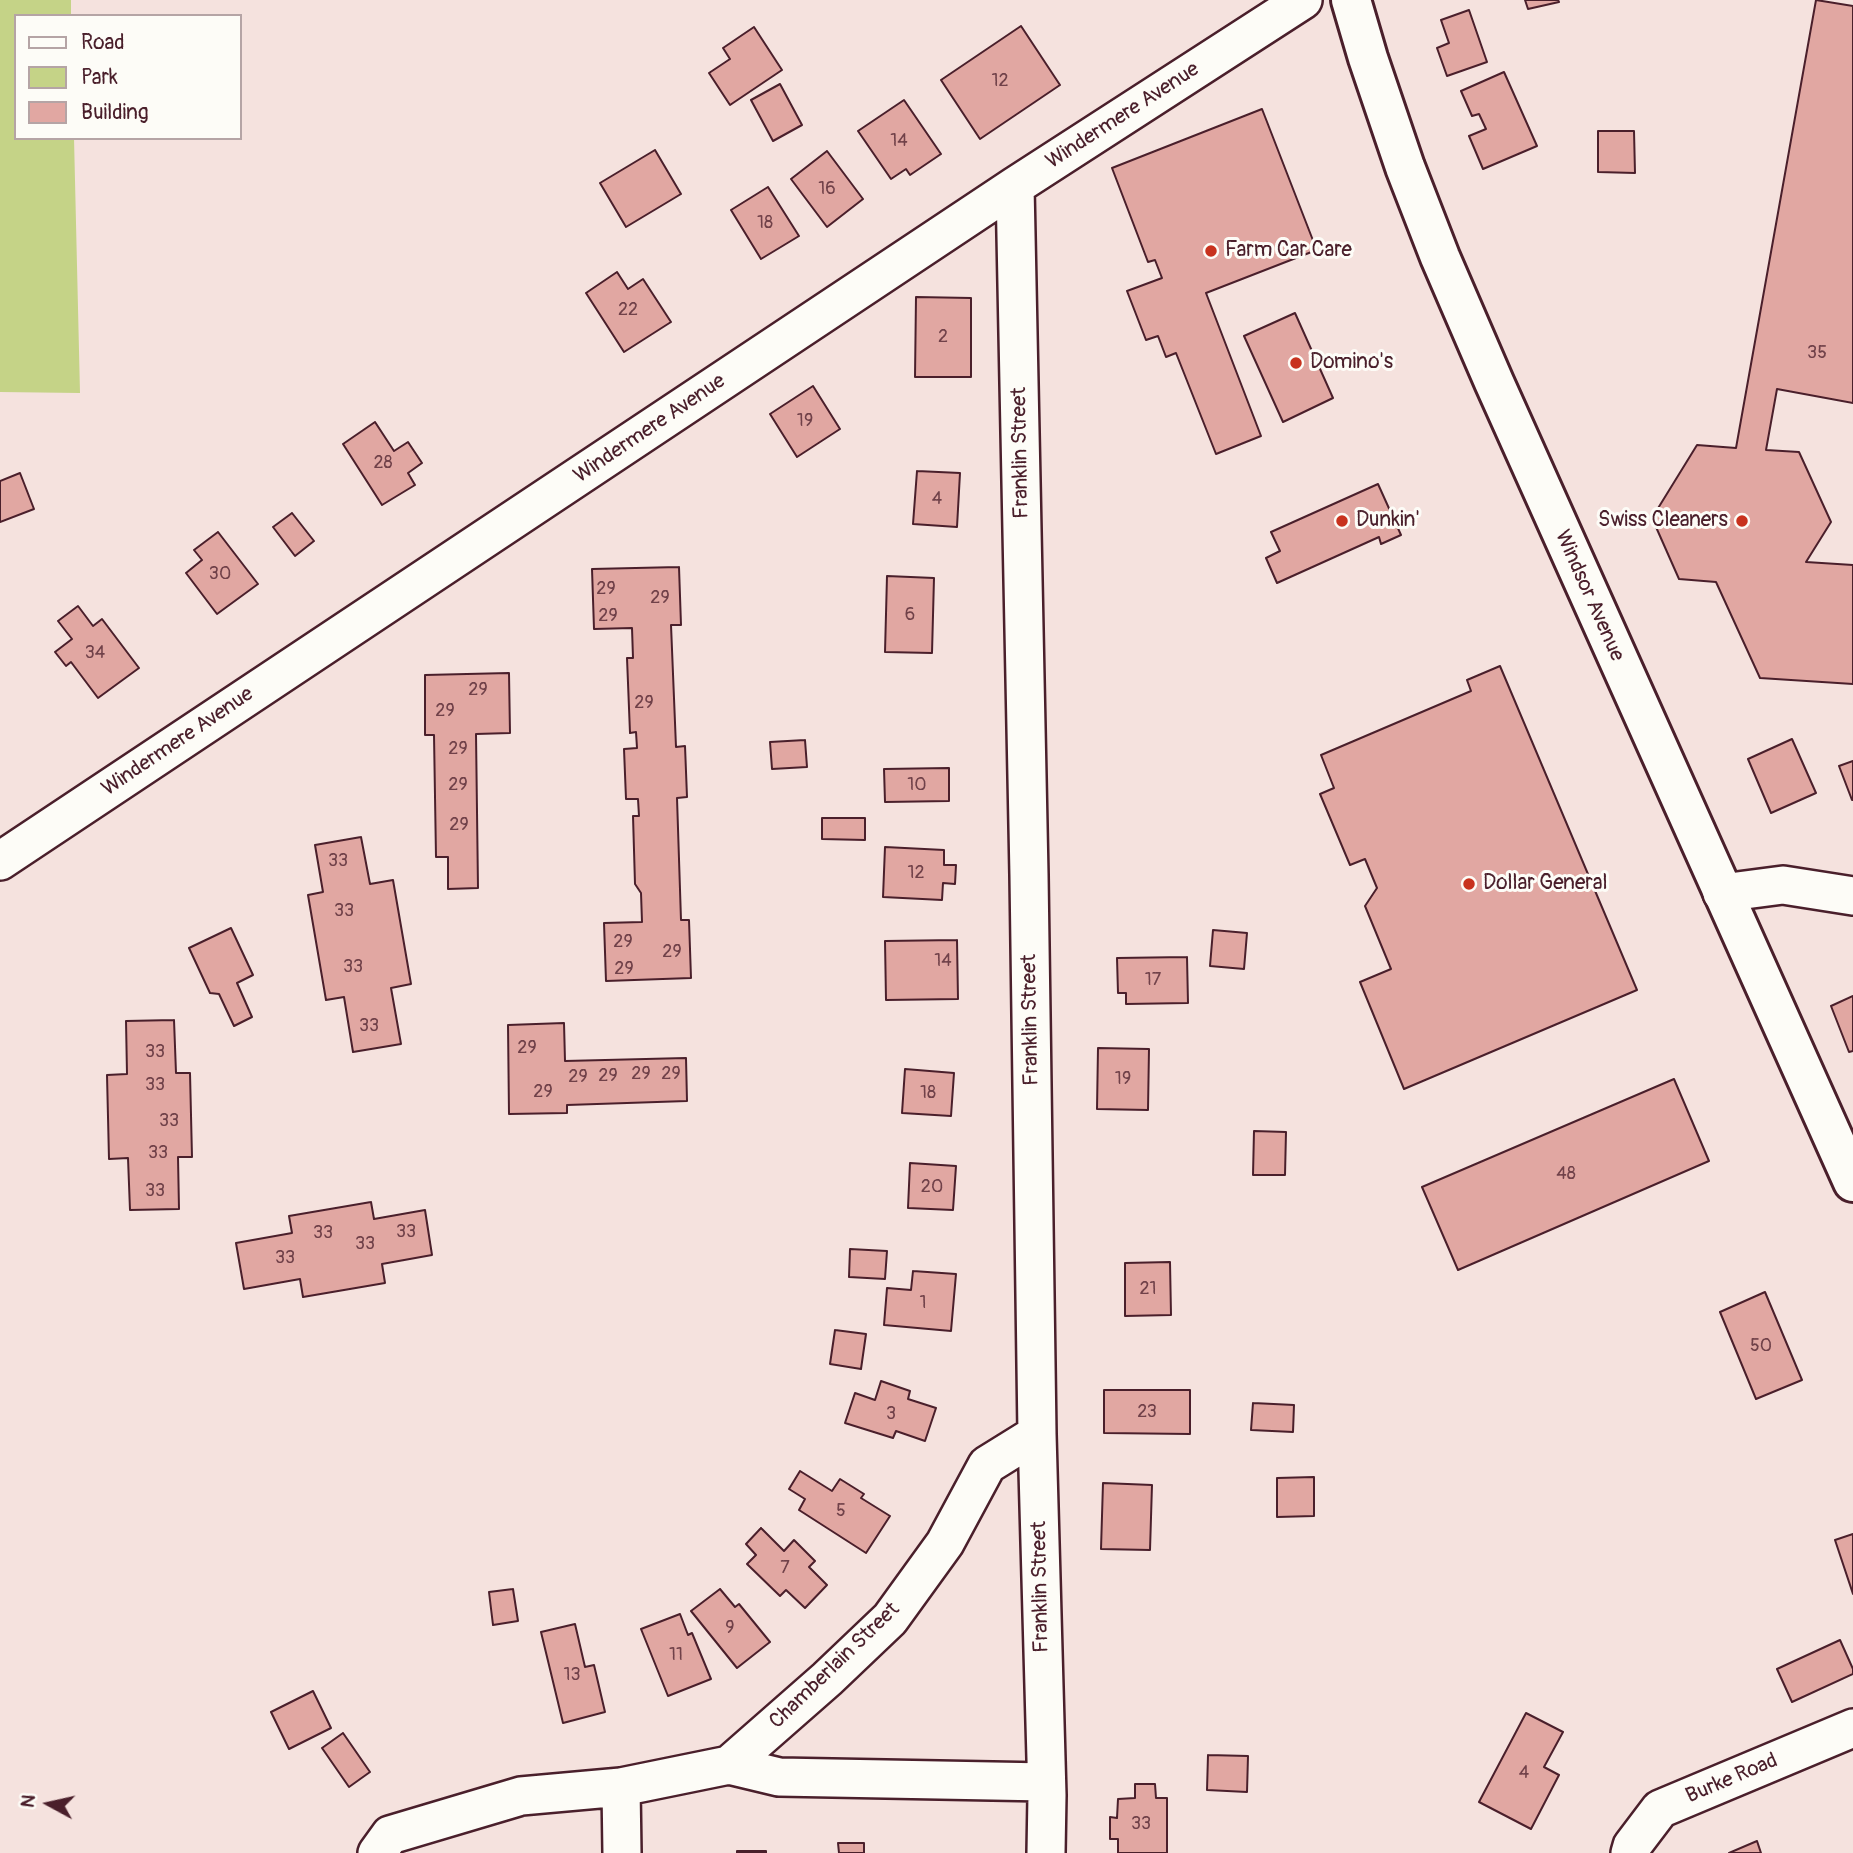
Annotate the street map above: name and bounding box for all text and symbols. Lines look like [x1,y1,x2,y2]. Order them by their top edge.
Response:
legend [14,14,242,140]
text: Road [81,29,125,56]
street label: Windermere Avenue [1042,57,1204,175]
text: Park [81,64,118,91]
house number: 12 [991,70,1009,92]
text: Building [81,99,148,126]
house number: 14 [890,130,908,152]
house number: 16 [818,178,836,200]
house number: 18 [757,212,773,234]
place label: Farm Car Care [1225,238,1352,264]
marker: Farm Car Care [1203,243,1219,259]
house number: 22 [618,299,638,321]
house number: 2 [938,326,948,348]
house number: 35 [1807,342,1827,364]
place label: Domino's [1310,350,1393,376]
marker: Domino's [1288,355,1304,371]
street label: Windermere Avenue [569,369,731,489]
street label: Franklin Street [1007,387,1035,519]
house number: 19 [797,410,813,432]
house number: 28 [373,452,393,474]
house number: 4 [932,488,942,510]
place label: Dunkin' [1356,508,1420,534]
place label: Swiss Cleaners [1598,508,1728,534]
marker: Dunkin' [1334,513,1350,529]
marker: Swiss Cleaners [1734,513,1750,529]
street label: Windsor Avenue [1549,527,1629,665]
house number: 30 [209,563,231,585]
house number: 29 [596,578,616,600]
house number: 29 [650,587,670,609]
house number: 6 [905,604,915,626]
house number: 29 [598,605,618,627]
house number: 34 [85,642,105,664]
house number: 29 [468,679,488,701]
street label: Windermere Avenue [97,682,259,802]
house number: 29 [634,692,654,714]
house number: 29 [435,700,455,722]
house number: 29 [448,738,468,760]
house number: 29 [448,774,468,796]
house number: 10 [907,774,927,796]
house number: 29 [449,814,469,836]
house number: 33 [328,850,348,872]
house number: 12 [907,862,925,884]
place label: Dollar General [1483,871,1608,897]
marker: Dollar General [1461,876,1477,892]
house number: 33 [334,900,354,922]
house number: 29 [613,931,633,953]
house number: 29 [662,941,682,963]
house number: 14 [934,950,952,972]
street label: Franklin Street [1017,954,1045,1086]
house number: 33 [343,956,363,978]
house number: 29 [614,958,634,980]
house number: 17 [1145,969,1161,991]
house number: 33 [359,1015,379,1037]
house number: 29 [517,1037,537,1059]
house number: 33 [145,1041,165,1063]
house number: 29 [631,1063,651,1085]
house number: 29 [661,1063,681,1085]
house number: 29 [598,1065,618,1087]
house number: 29 [568,1066,588,1088]
house number: 19 [1115,1068,1131,1090]
house number: 33 [145,1074,165,1096]
house number: 29 [533,1081,553,1103]
house number: 18 [920,1082,936,1104]
house number: 33 [159,1110,179,1132]
house number: 33 [148,1142,168,1164]
house number: 48 [1556,1163,1576,1185]
house number: 20 [921,1176,943,1198]
house number: 33 [145,1180,165,1202]
house number: 33 [396,1221,416,1243]
house number: 33 [313,1222,333,1244]
house number: 33 [355,1233,375,1255]
house number: 33 [275,1247,295,1269]
house number: 21 [1139,1278,1157,1300]
house number: 1 [919,1292,927,1314]
house number: 50 [1750,1335,1772,1357]
house number: 23 [1137,1401,1157,1423]
house number: 3 [886,1403,896,1425]
house number: 5 [836,1500,846,1522]
street label: Franklin Street [1027,1521,1055,1653]
house number: 7 [780,1557,790,1579]
street label: Chamberlain Street [765,1598,905,1734]
house number: 9 [725,1617,735,1639]
house number: 11 [669,1644,683,1666]
house number: 13 [563,1664,581,1686]
street label: Burke Road [1682,1748,1782,1810]
house number: 4 [1519,1762,1529,1784]
north arrow [14,1769,84,1839]
text: N [15,1793,41,1809]
house number: 33 [1131,1813,1151,1835]

